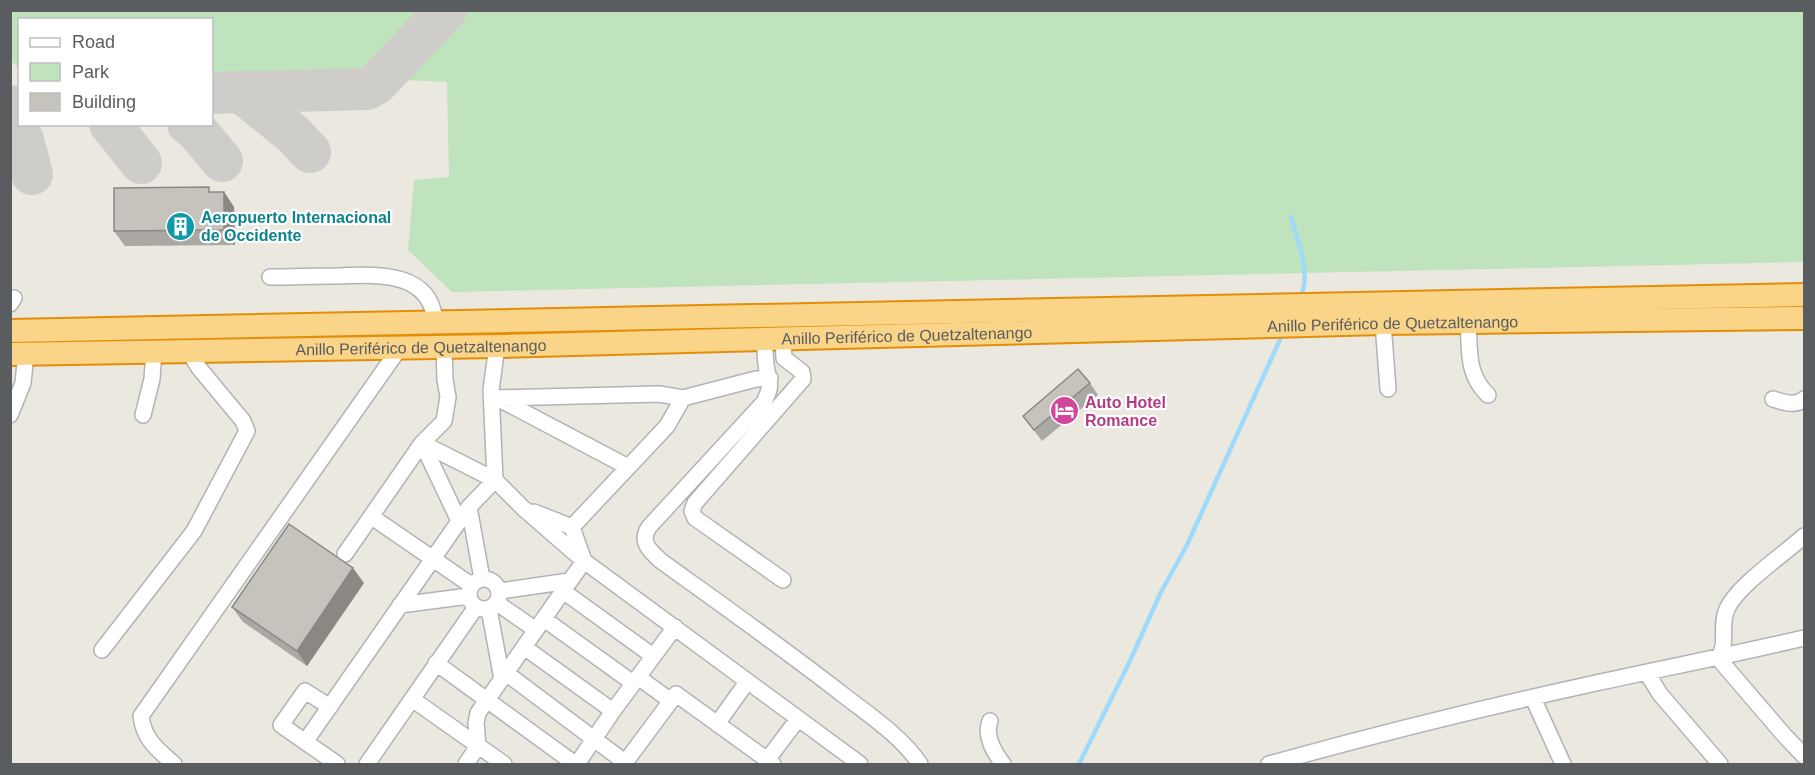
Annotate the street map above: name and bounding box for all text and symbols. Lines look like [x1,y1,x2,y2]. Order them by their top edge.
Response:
legend [18,18,213,126]
text: Road [72,32,115,52]
text: Park [72,62,110,82]
text: Building [72,92,136,112]
place label: Aeropuerto Internacional de Occidente [201,209,391,244]
building icon: Aeropuerto Internacional de Occidente [164,210,196,242]
street label: Anillo Periférico de Quetzaltenango [1267,313,1518,335]
street label: Anillo Periférico de Quetzaltenango [781,324,1033,347]
street label: Anillo Periférico de Quetzaltenango [295,336,547,358]
place label: Auto Hotel Romance [1085,394,1166,429]
hotel icon: Auto Hotel Romance [1048,395,1080,427]

